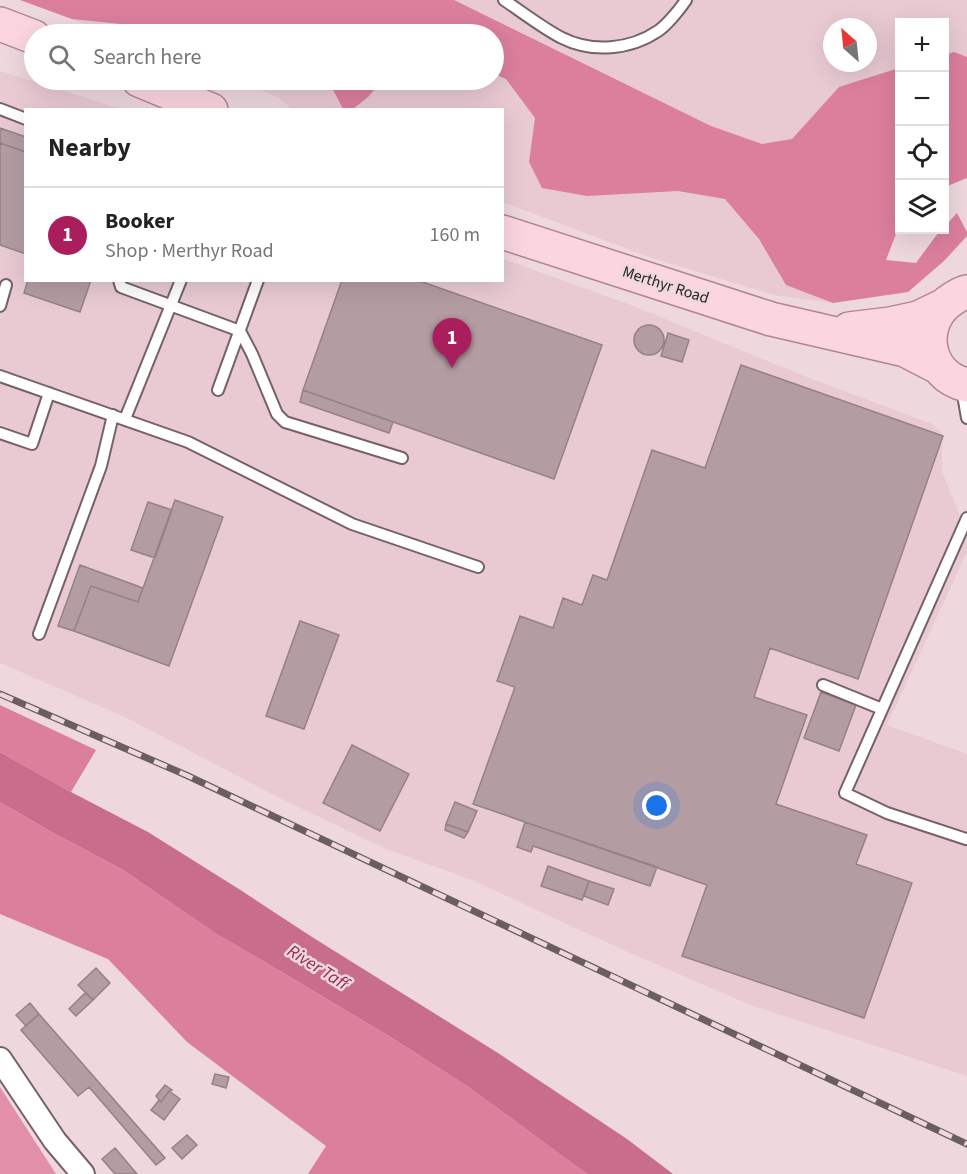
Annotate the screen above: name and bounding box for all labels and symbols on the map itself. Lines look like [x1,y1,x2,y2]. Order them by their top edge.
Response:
north arrow [823,18,877,72]
street label: Merthyr Road [620,261,712,309]
pin: 1 [432,318,472,368]
your location [642,791,671,820]
water label: River Taff [282,939,355,997]

